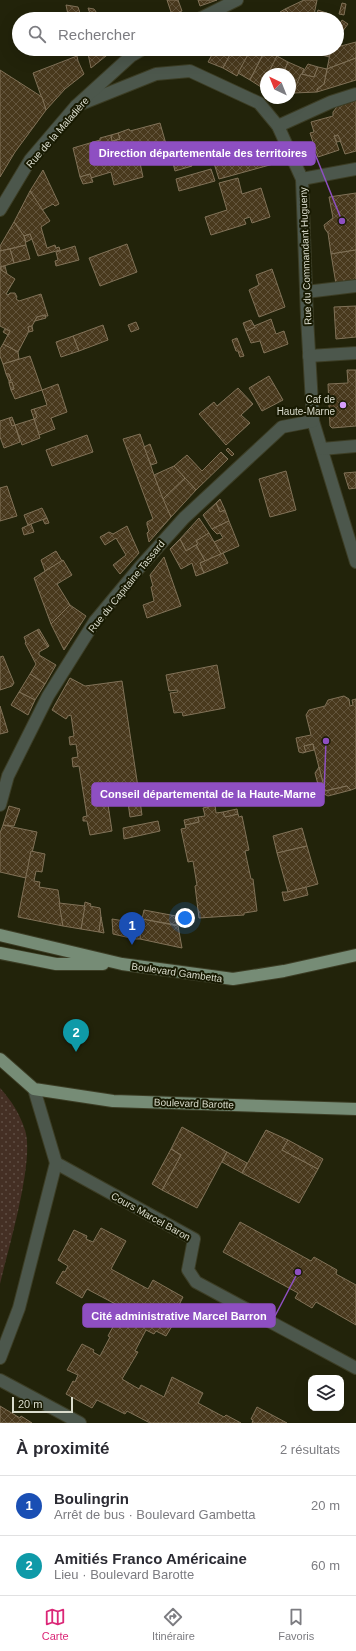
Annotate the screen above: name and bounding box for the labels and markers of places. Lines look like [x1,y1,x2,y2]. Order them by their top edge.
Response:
callout: Direction départementale des territoires [90,142,315,165]
place label: Caf de Haute-Marne [277,394,335,417]
marker: Caf de Haute-Marne [338,400,348,410]
callout: Conseil départemental de la Haute-Marne [92,783,324,806]
pin: 1 [119,912,145,945]
pin: 2 [63,1019,89,1052]
callout: Cité administrative Marcel Barron [83,1304,275,1327]

